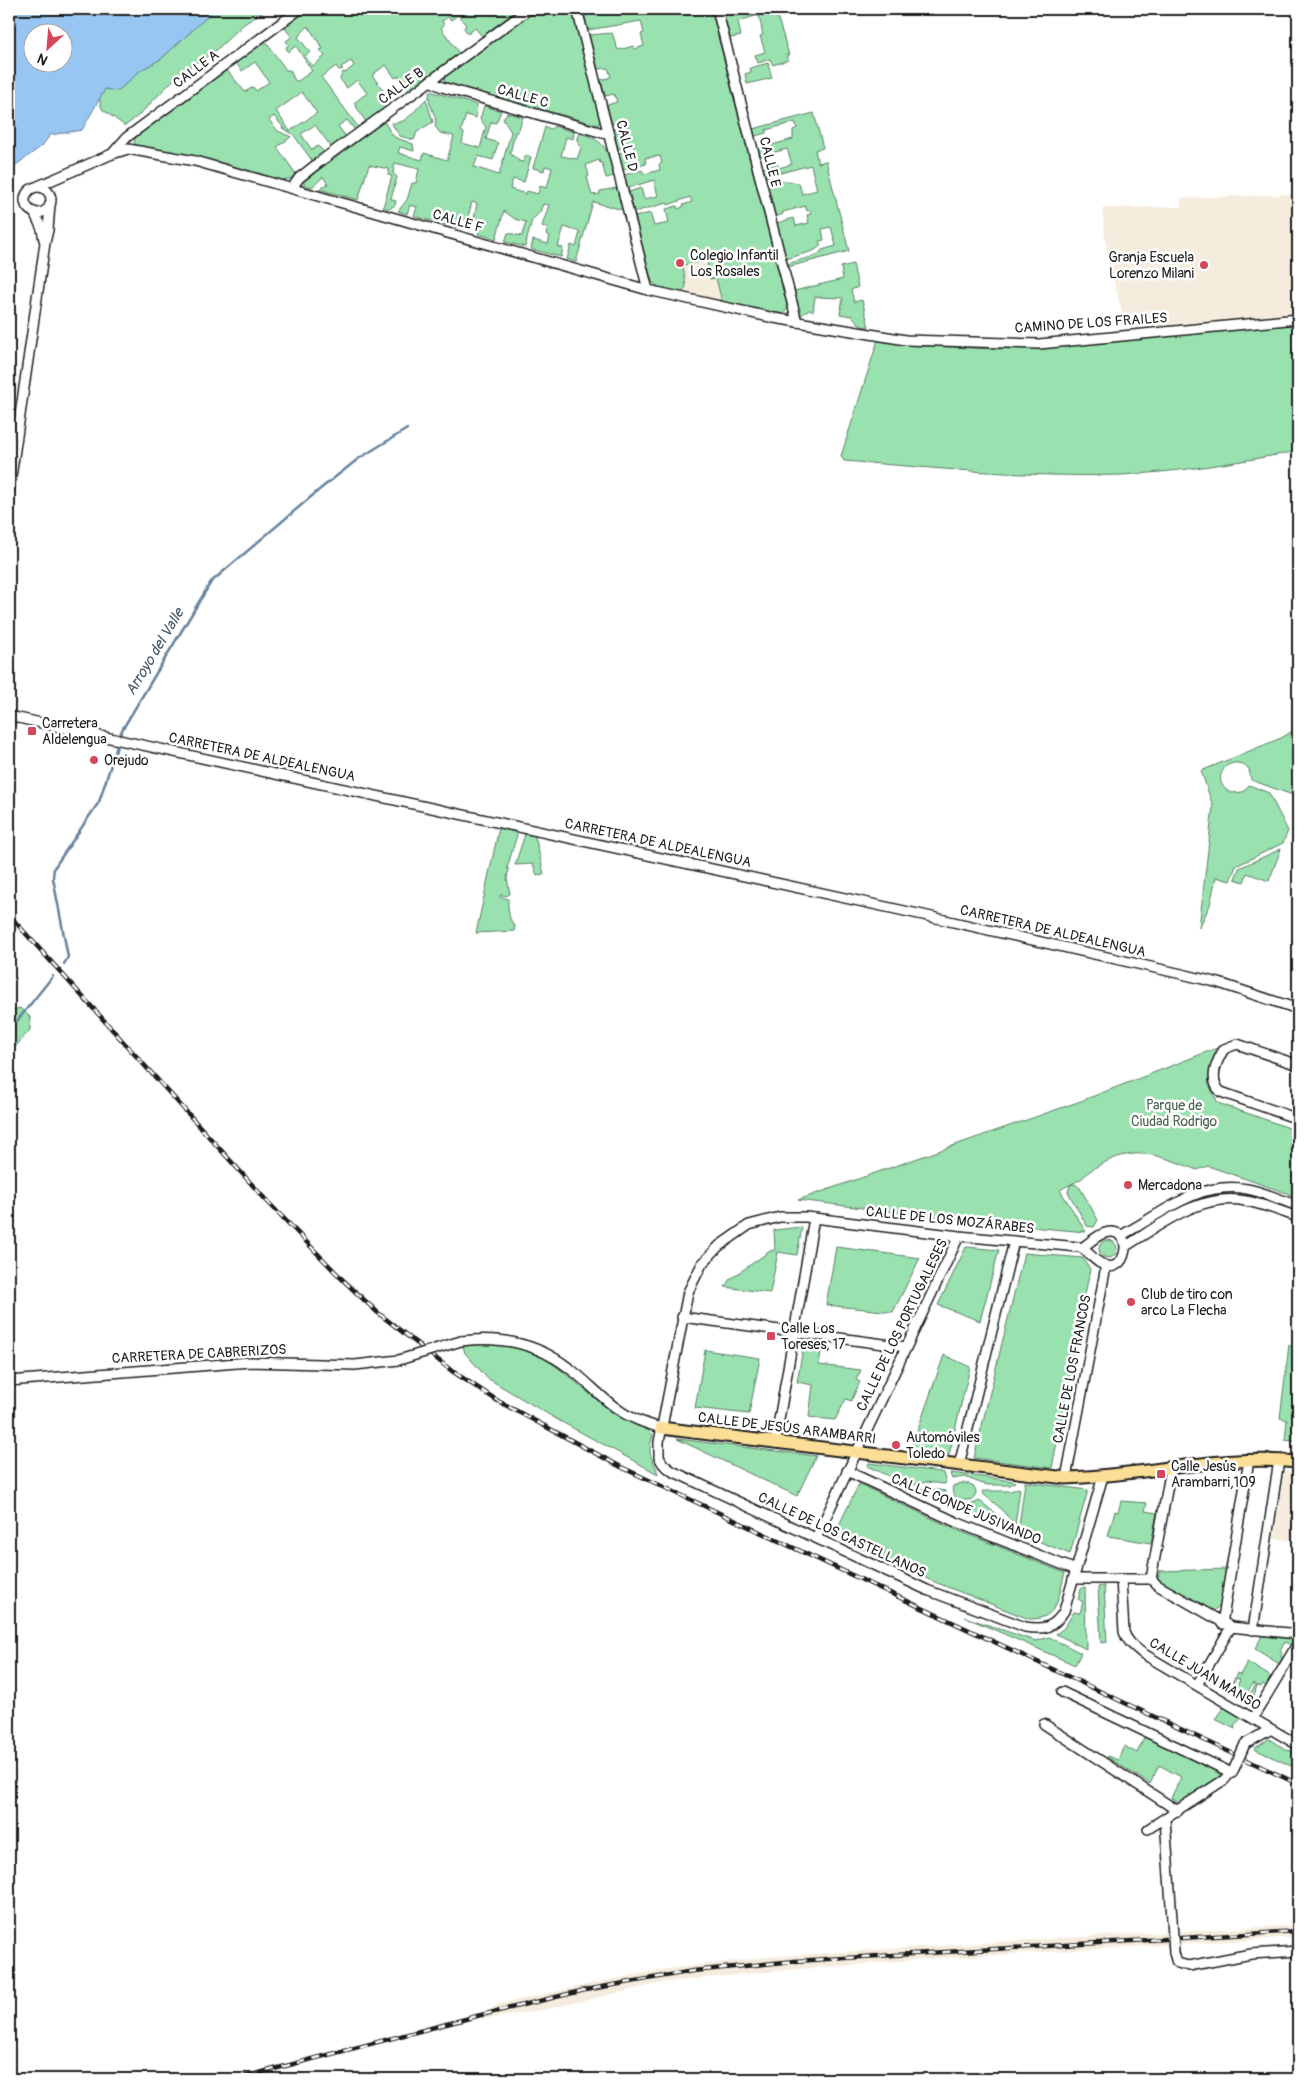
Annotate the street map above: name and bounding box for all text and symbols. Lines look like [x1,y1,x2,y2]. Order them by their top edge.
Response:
north arrow [22,22,72,72]
street label: CALLE A [170,46,222,92]
text: N [35,50,51,69]
street label: CALLE B [375,64,427,108]
street label: CALLE C [495,81,551,112]
street label: CALLE D [612,118,642,174]
street label: CALLE E [756,135,784,189]
street label: CALLE F [431,206,485,236]
place label: Colegio Infantil Los Rosales [690,247,779,280]
place label: Granja Escuela Lorenzo Milani [1109,249,1194,282]
marker: Colegio Infantil Los Rosales [674,257,686,269]
marker: Granja Escuela Lorenzo Milani [1198,259,1210,271]
street label: CAMINO DE LOS FRAILES [1014,309,1168,337]
water label: Arroyo del Valle [122,604,189,699]
place label: Carretera Aldelengua [42,715,107,748]
marker: Carretera Aldelengua [26,725,38,737]
street label: CARRETERA DE ALDEALENGUA [167,729,357,785]
place label: Orejudo [104,752,149,769]
marker: Orejudo [88,754,100,766]
street label: CARRETERA DE ALDEALENGUA [563,815,753,871]
street label: CARRETERA DE ALDEALENGUA [958,901,1148,961]
park label: Parque de Ciudad Rodrigo [1131,1097,1217,1130]
place label: Mercadona [1138,1177,1202,1194]
marker: Mercadona [1122,1179,1134,1191]
street label: CALLE DE LOS MOZÁRABES [865,1202,1035,1237]
street label: CALLE DE LOS PORTUGALESES [853,1236,951,1414]
place label: Club de tiro con arco La Flecha [1141,1286,1233,1319]
street label: CALLE DE LOS FRANCOS [1049,1293,1095,1445]
marker: Club de tiro con arco La Flecha [1125,1296,1137,1308]
place label: Calle Los Toreses, 17 [781,1320,846,1353]
marker: Calle Los Toreses, 17 [765,1330,777,1342]
street label: CARRETERA DE CABRERIZOS [111,1341,287,1367]
street label: CALLE DE JESÚS ARAMBARRI [697,1409,877,1447]
place label: Automóviles Toledo [906,1429,980,1462]
marker: Automóviles Toledo [890,1439,902,1451]
place label: Calle Jesús Arambarri,109 [1171,1458,1256,1491]
marker: Calle Jesús Arambarri,109 [1155,1468,1167,1480]
street label: CALLE CONDE JUSIVANDO [889,1470,1044,1548]
street label: CALLE DE LOS CASTELLANOS [755,1489,929,1581]
street label: CALLE JUAN MANSO [1146,1634,1264,1714]

